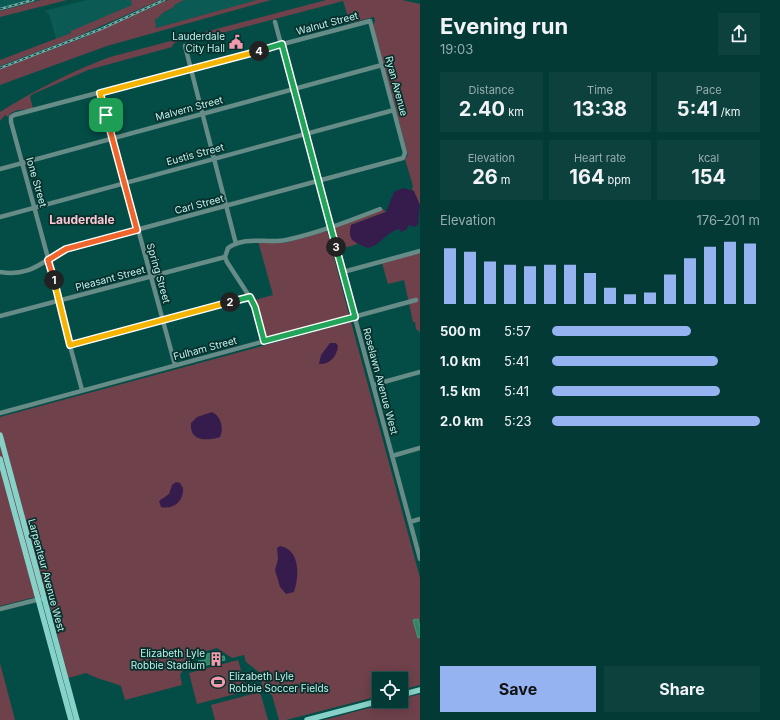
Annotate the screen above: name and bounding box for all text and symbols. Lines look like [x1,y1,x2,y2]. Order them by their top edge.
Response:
street label: Walnut Street [295,9,360,37]
text: Evening run [440,13,568,39]
button: share [718,13,760,55]
place label: Lauderdale City Hall [172,30,225,54]
public building icon: Lauderdale City Hall [228,34,244,50]
pin: 4 [249,41,269,61]
text: 19:03 [440,41,473,57]
text: 4 [255,44,263,58]
street label: Ryan Avenue [383,55,411,117]
text: Distance [469,83,514,97]
text: Time [587,83,613,97]
text: Pace [696,83,722,97]
street label: Malvern Street [154,93,225,123]
text: 2.40 [459,97,505,121]
text: 13:38 [573,97,627,121]
text: 5:41 [677,97,718,121]
pin [89,98,123,132]
icon: arrive [95,104,117,126]
text: km [505,105,524,119]
text: /km [718,105,740,119]
street label: Eustis Street [165,140,226,167]
text: Elevation [468,151,515,165]
text: Heart rate [574,151,626,165]
text: kcal [698,151,719,165]
street label: Ione Street [24,156,50,209]
text: 26 [472,165,498,189]
text: 164 [569,165,604,189]
text: 154 [691,165,726,189]
text: m [498,173,510,187]
text: bpm [604,173,631,187]
street label: Carl Street [173,192,226,216]
district label: Lauderdale [49,212,115,227]
text: Elevation [440,212,496,228]
text: 176–201 m [697,212,760,228]
pin: 3 [326,237,346,257]
text: 3 [332,240,340,254]
street label: Spring Street [145,242,174,305]
street label: Pleasant Street [74,263,147,293]
pin: 1 [44,270,64,290]
text: 1 [52,273,56,287]
pin: 2 [220,292,240,312]
text: 2 [227,295,233,309]
text: 500 m [440,323,481,339]
text: 5:57 [504,323,531,339]
street label: Roselawn Avenue West [361,326,401,436]
street label: Fulham Street [172,334,239,362]
text: 1.0 km [440,353,481,369]
text: 5:41 [504,353,529,369]
text: 1.5 km [440,383,481,399]
text: 5:41 [504,383,529,399]
text: 2.0 km [440,413,483,429]
text: 5:23 [504,413,532,429]
street label: Larpenteur Avenue West [26,517,68,633]
place label: Elizabeth Lyle Robbie Stadium [131,647,205,671]
building icon: Elizabeth Lyle Robbie Stadium [208,651,224,667]
button: Save [440,666,596,712]
button: Share [604,666,760,712]
place label: Elizabeth Lyle Robbie Soccer Fields [229,670,329,694]
map controls [372,672,408,708]
button: locate [372,672,408,708]
sports icon: Elizabeth Lyle Robbie Soccer Fields [210,674,226,690]

